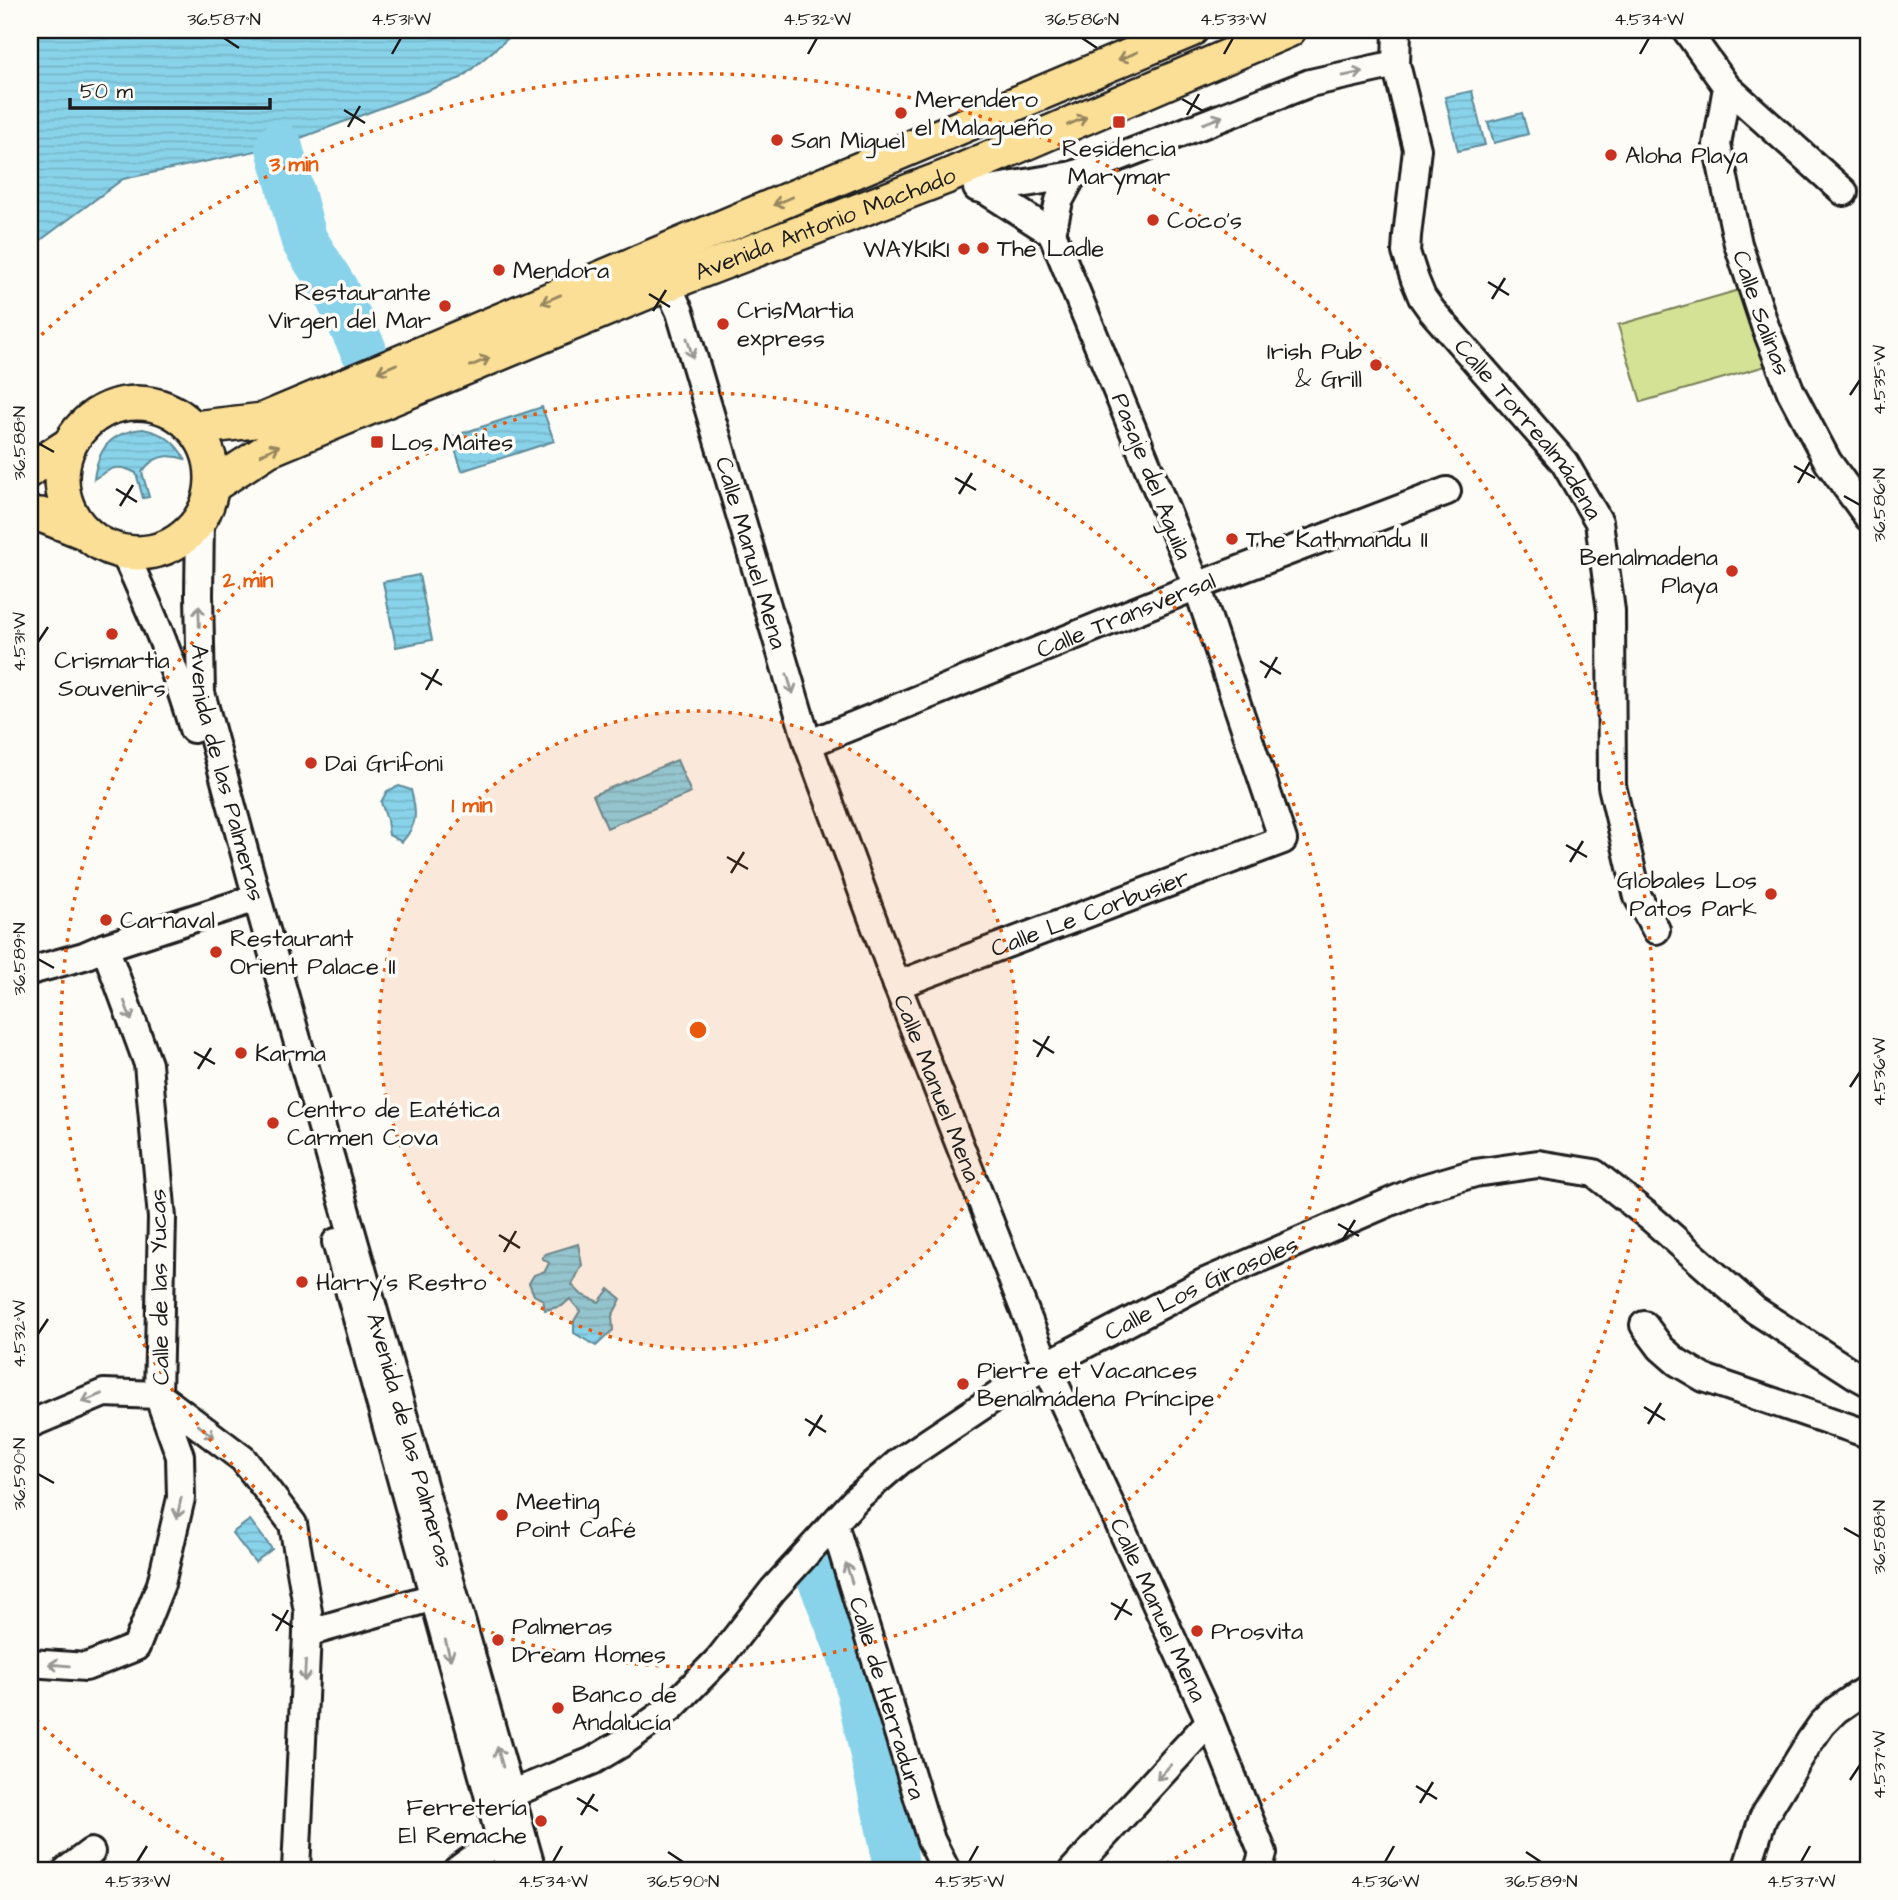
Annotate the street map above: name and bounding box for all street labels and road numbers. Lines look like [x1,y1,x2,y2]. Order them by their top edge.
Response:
street label: Avenida Antonio Machado [690,159,962,290]
street label: Calle Salinas [1723,246,1799,381]
street label: Calle Torrealmádena [1445,331,1610,526]
street label: Pasaje del Aguila [1101,388,1200,565]
street label: Calle Manuel Mena [706,453,795,653]
street label: Calle Transversal [1031,564,1221,667]
street label: Avenida de las Palmeras [182,644,273,905]
street label: Calle Le Corbusier [986,861,1194,966]
street label: Calle Manuel Mena [884,990,989,1187]
street label: Calle de las Yucas [141,1189,179,1385]
street label: Calle Los Girasoles [1099,1228,1304,1350]
street label: Avenida de las Palmeras [357,1309,462,1572]
street label: Calle Manuel Mena [1101,1513,1215,1708]
street label: Calle de Herradura [839,1593,934,1804]

